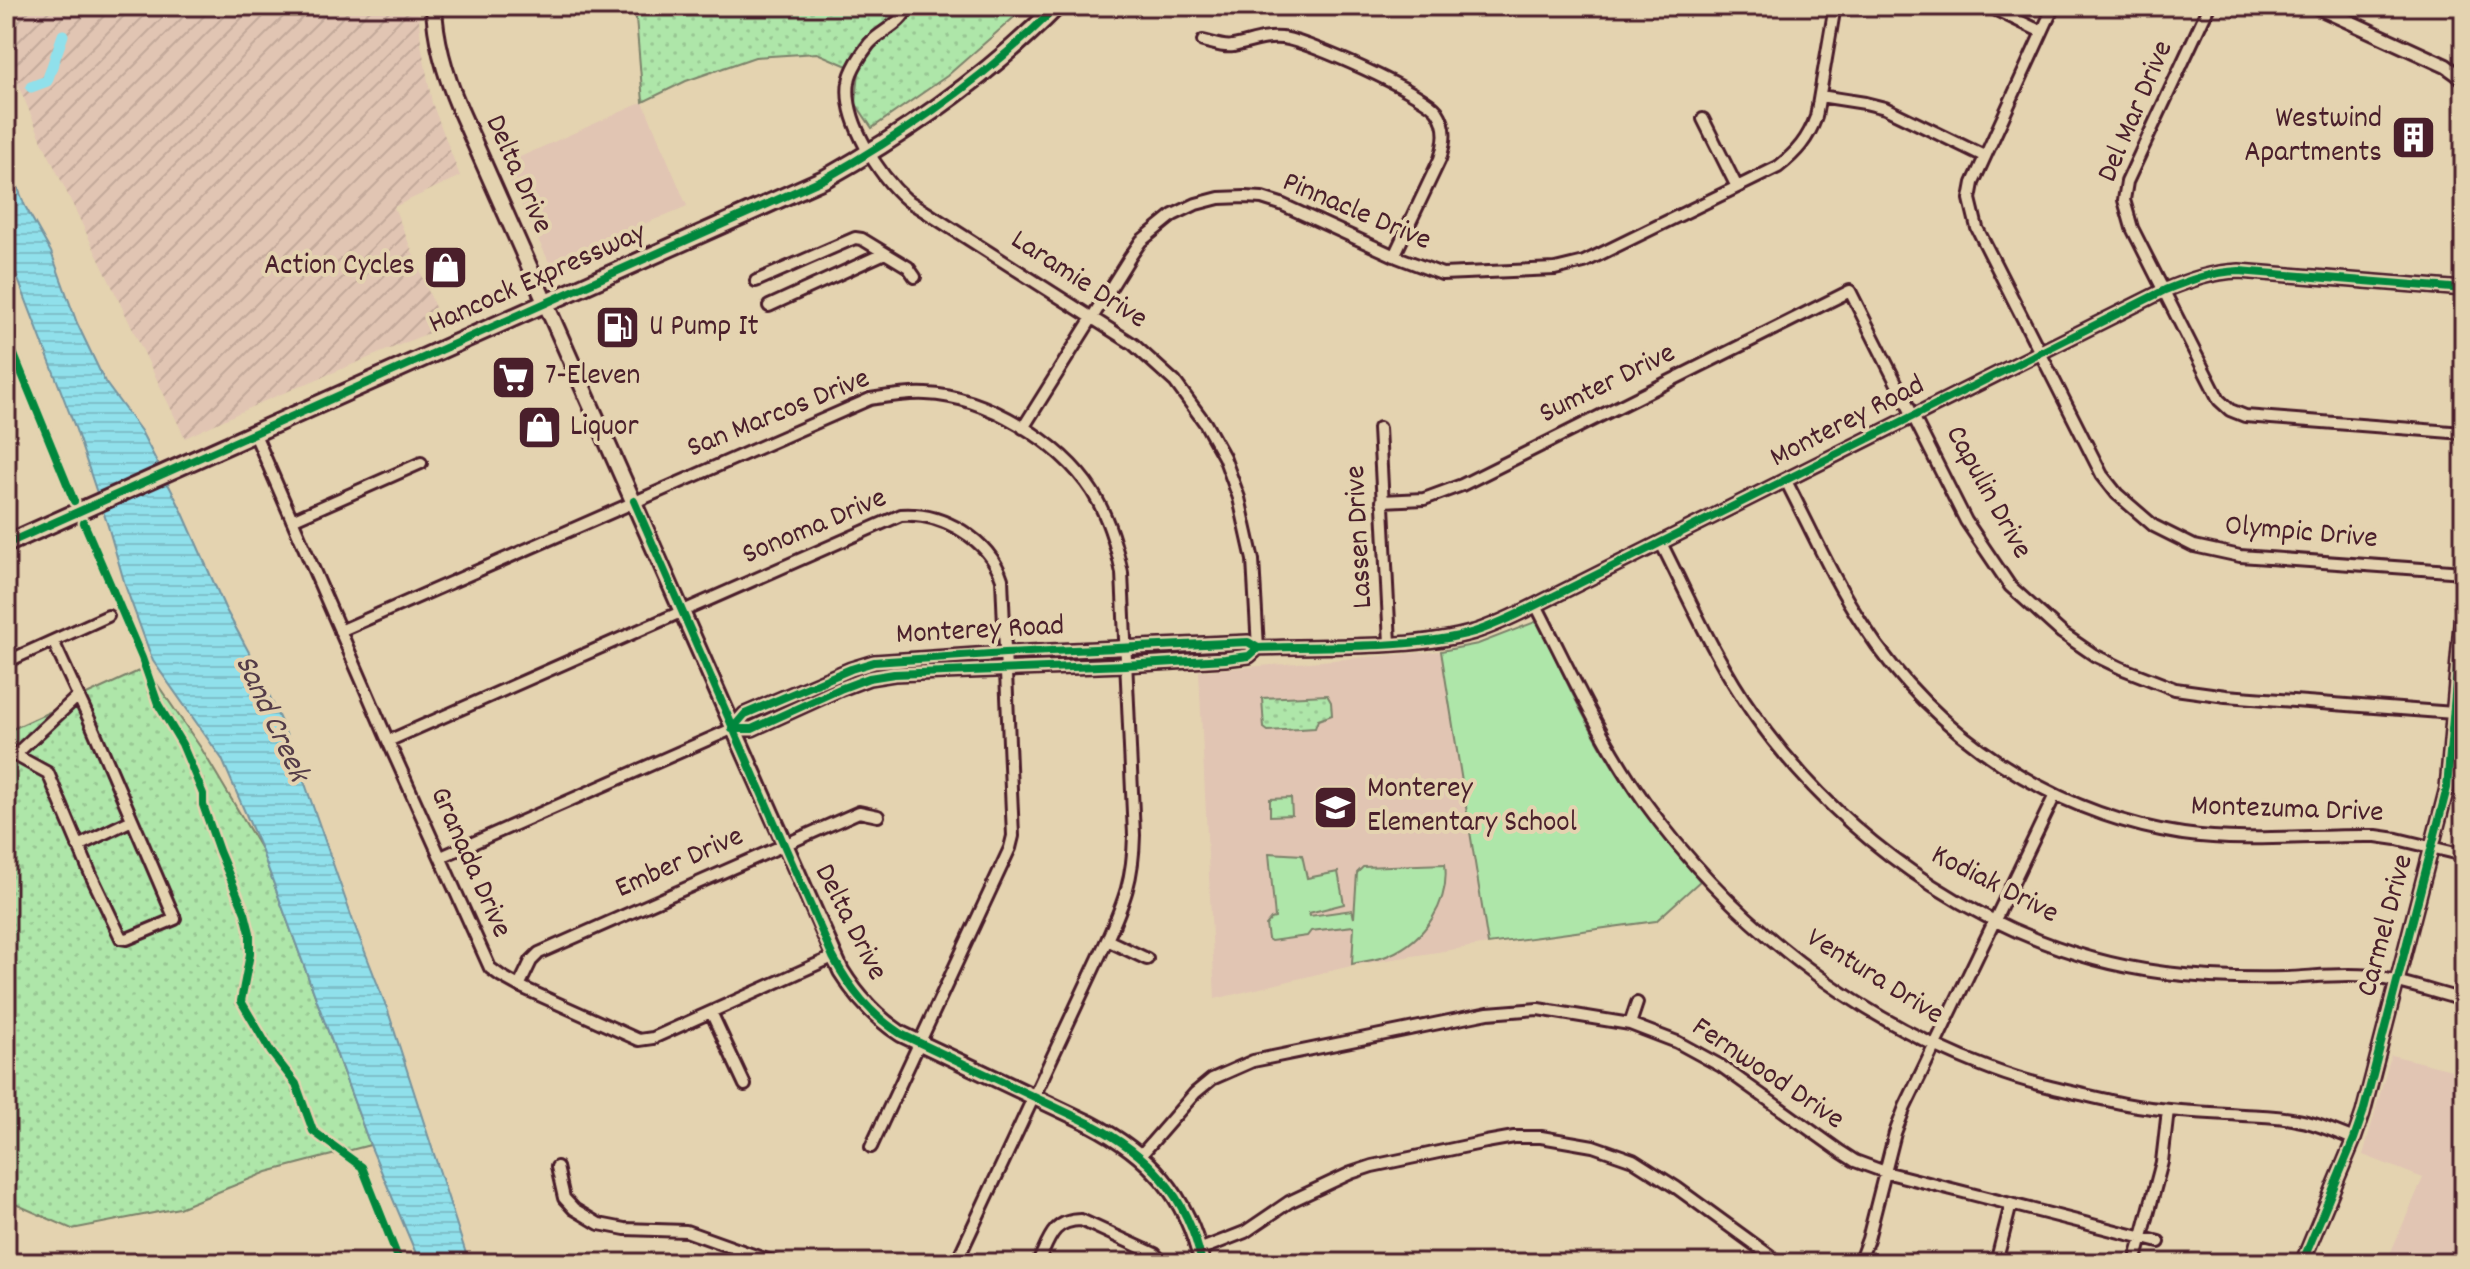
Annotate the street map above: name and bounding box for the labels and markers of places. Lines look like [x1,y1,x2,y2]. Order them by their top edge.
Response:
place label: Westwind Apartments [2244,99,2382,176]
building icon: Westwind Apartments [2389,113,2437,161]
shop icon: Action Cycles [422,243,470,291]
place label: Action Cycles [264,246,415,289]
fuel station icon: U Pump It [594,304,642,352]
place label: U Pump It [649,307,759,350]
supermarket icon: 7-Eleven [490,353,538,401]
place label: 7-Eleven [545,356,640,399]
shop icon: Liquor [515,404,563,452]
place label: Liquor [570,407,639,450]
place label: Monterey Elementary School [1367,769,1577,846]
school or university icon: Monterey Elementary School [1312,783,1360,831]

